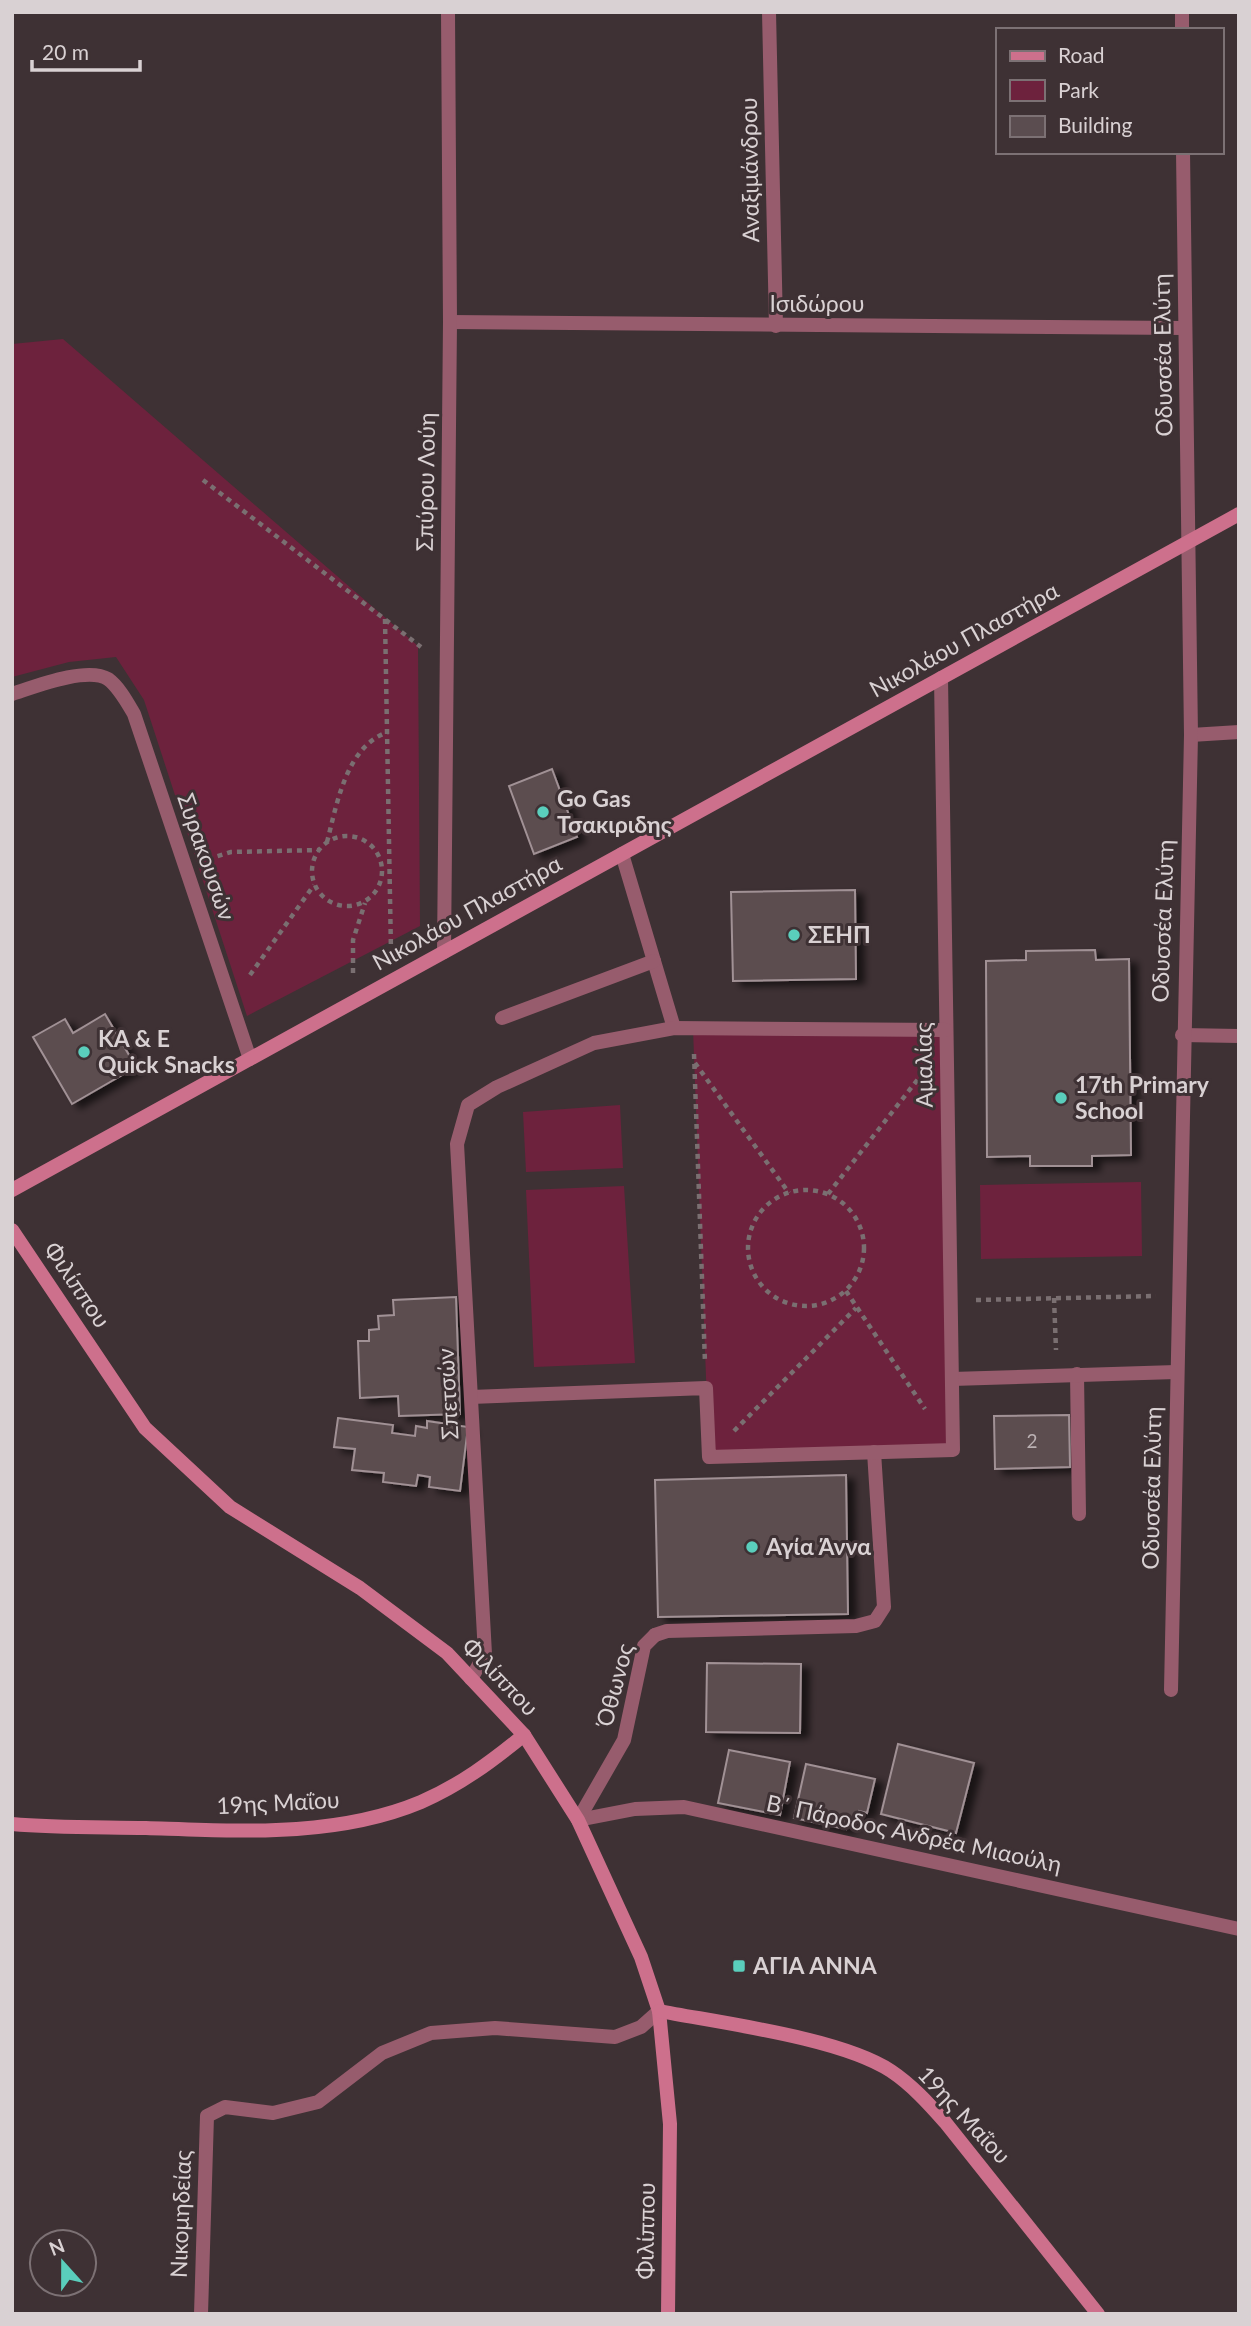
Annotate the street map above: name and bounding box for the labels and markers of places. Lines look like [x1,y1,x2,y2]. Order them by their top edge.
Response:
place label: Go Gas Τσακιριδης [557,784,672,838]
marker: Go Gas Τσακιριδης [535,804,551,820]
place label: ΣΕΗΠ [808,920,871,948]
marker: ΣΕΗΠ [786,927,802,943]
place label: KA & E Quick Snacks [98,1024,235,1078]
marker: KA & E Quick Snacks [76,1044,92,1060]
place label: 17th Primary School [1075,1070,1210,1124]
marker: 17th Primary School [1053,1090,1069,1106]
place label: Αγία Άννα [765,1532,871,1560]
marker: Αγία Άννα [744,1539,760,1555]
place label: ΑΓΙΑ ΑΝΝΑ [752,1951,878,1979]
marker: ΑΓΙΑ ΑΝΝΑ [731,1958,747,1974]

